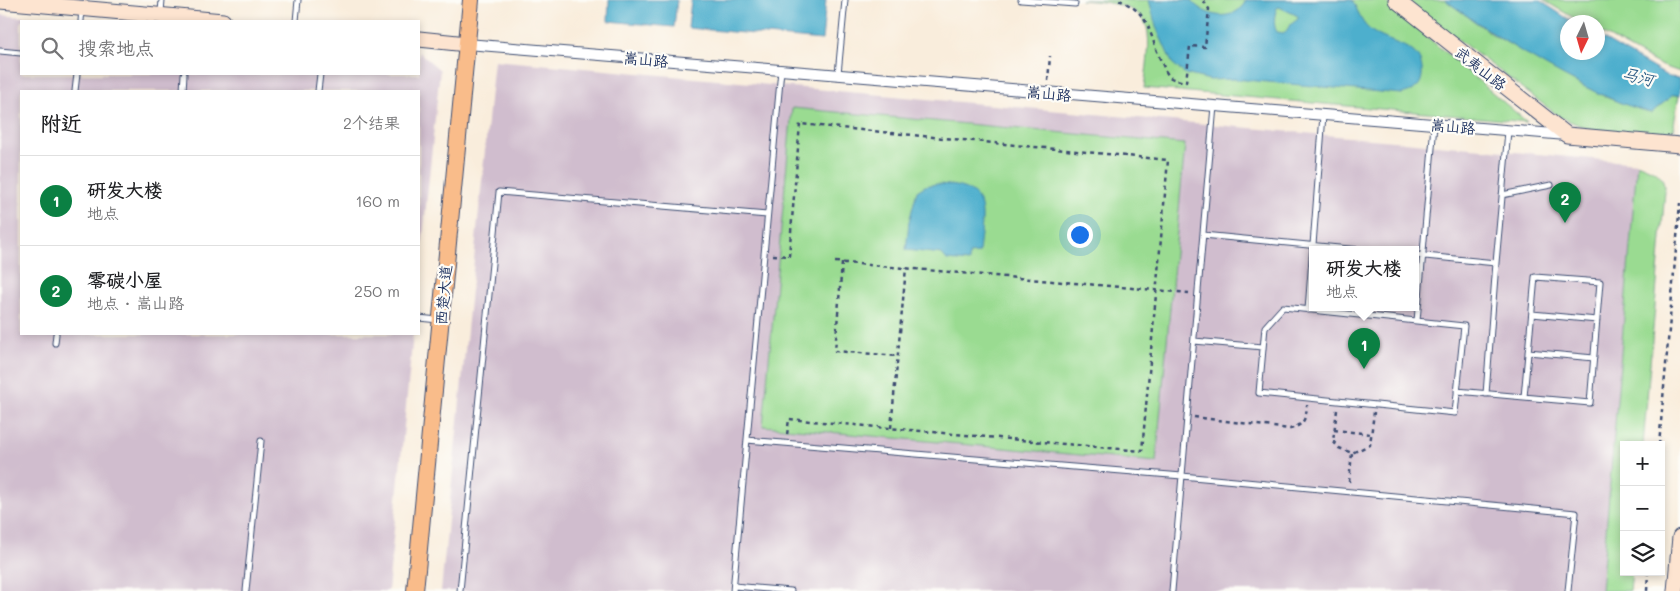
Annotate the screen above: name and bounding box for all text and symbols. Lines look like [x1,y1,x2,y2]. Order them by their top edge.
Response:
north arrow [1560,15,1605,60]
search box [20,20,420,75]
icon: search [38,34,66,62]
text: 搜索地点 [78,35,154,60]
street label: 武夷山路 [1451,42,1511,94]
street label: 嵩山路 [623,47,669,71]
water label: 马河 [1620,62,1659,91]
street label: 嵩山路 [1026,81,1072,105]
text: 附近 [40,109,82,136]
text: 2个结果 [343,112,400,133]
street label: 嵩山路 [1430,114,1476,138]
text: 研发大楼 [87,177,163,202]
pin: 2 [1549,182,1581,223]
text: 1 [52,190,60,211]
text: 160 m [355,190,400,211]
text: 地点 [87,202,119,223]
your location [1067,222,1093,248]
popup [1309,246,1419,311]
text: 研发大楼 [1326,255,1402,280]
street label: 西楚大道 [430,264,456,326]
text: 零碳小屋 [87,267,163,292]
text: 2 [52,280,60,301]
text: 250 m [354,280,400,301]
text: 地点 [1326,280,1358,301]
text: 地点 · 嵩山路 [87,292,184,313]
pin: 1 [1348,328,1380,369]
map controls [1620,441,1665,576]
button: + [1620,441,1665,486]
button: − [1620,486,1665,531]
button: layers [1620,531,1665,576]

